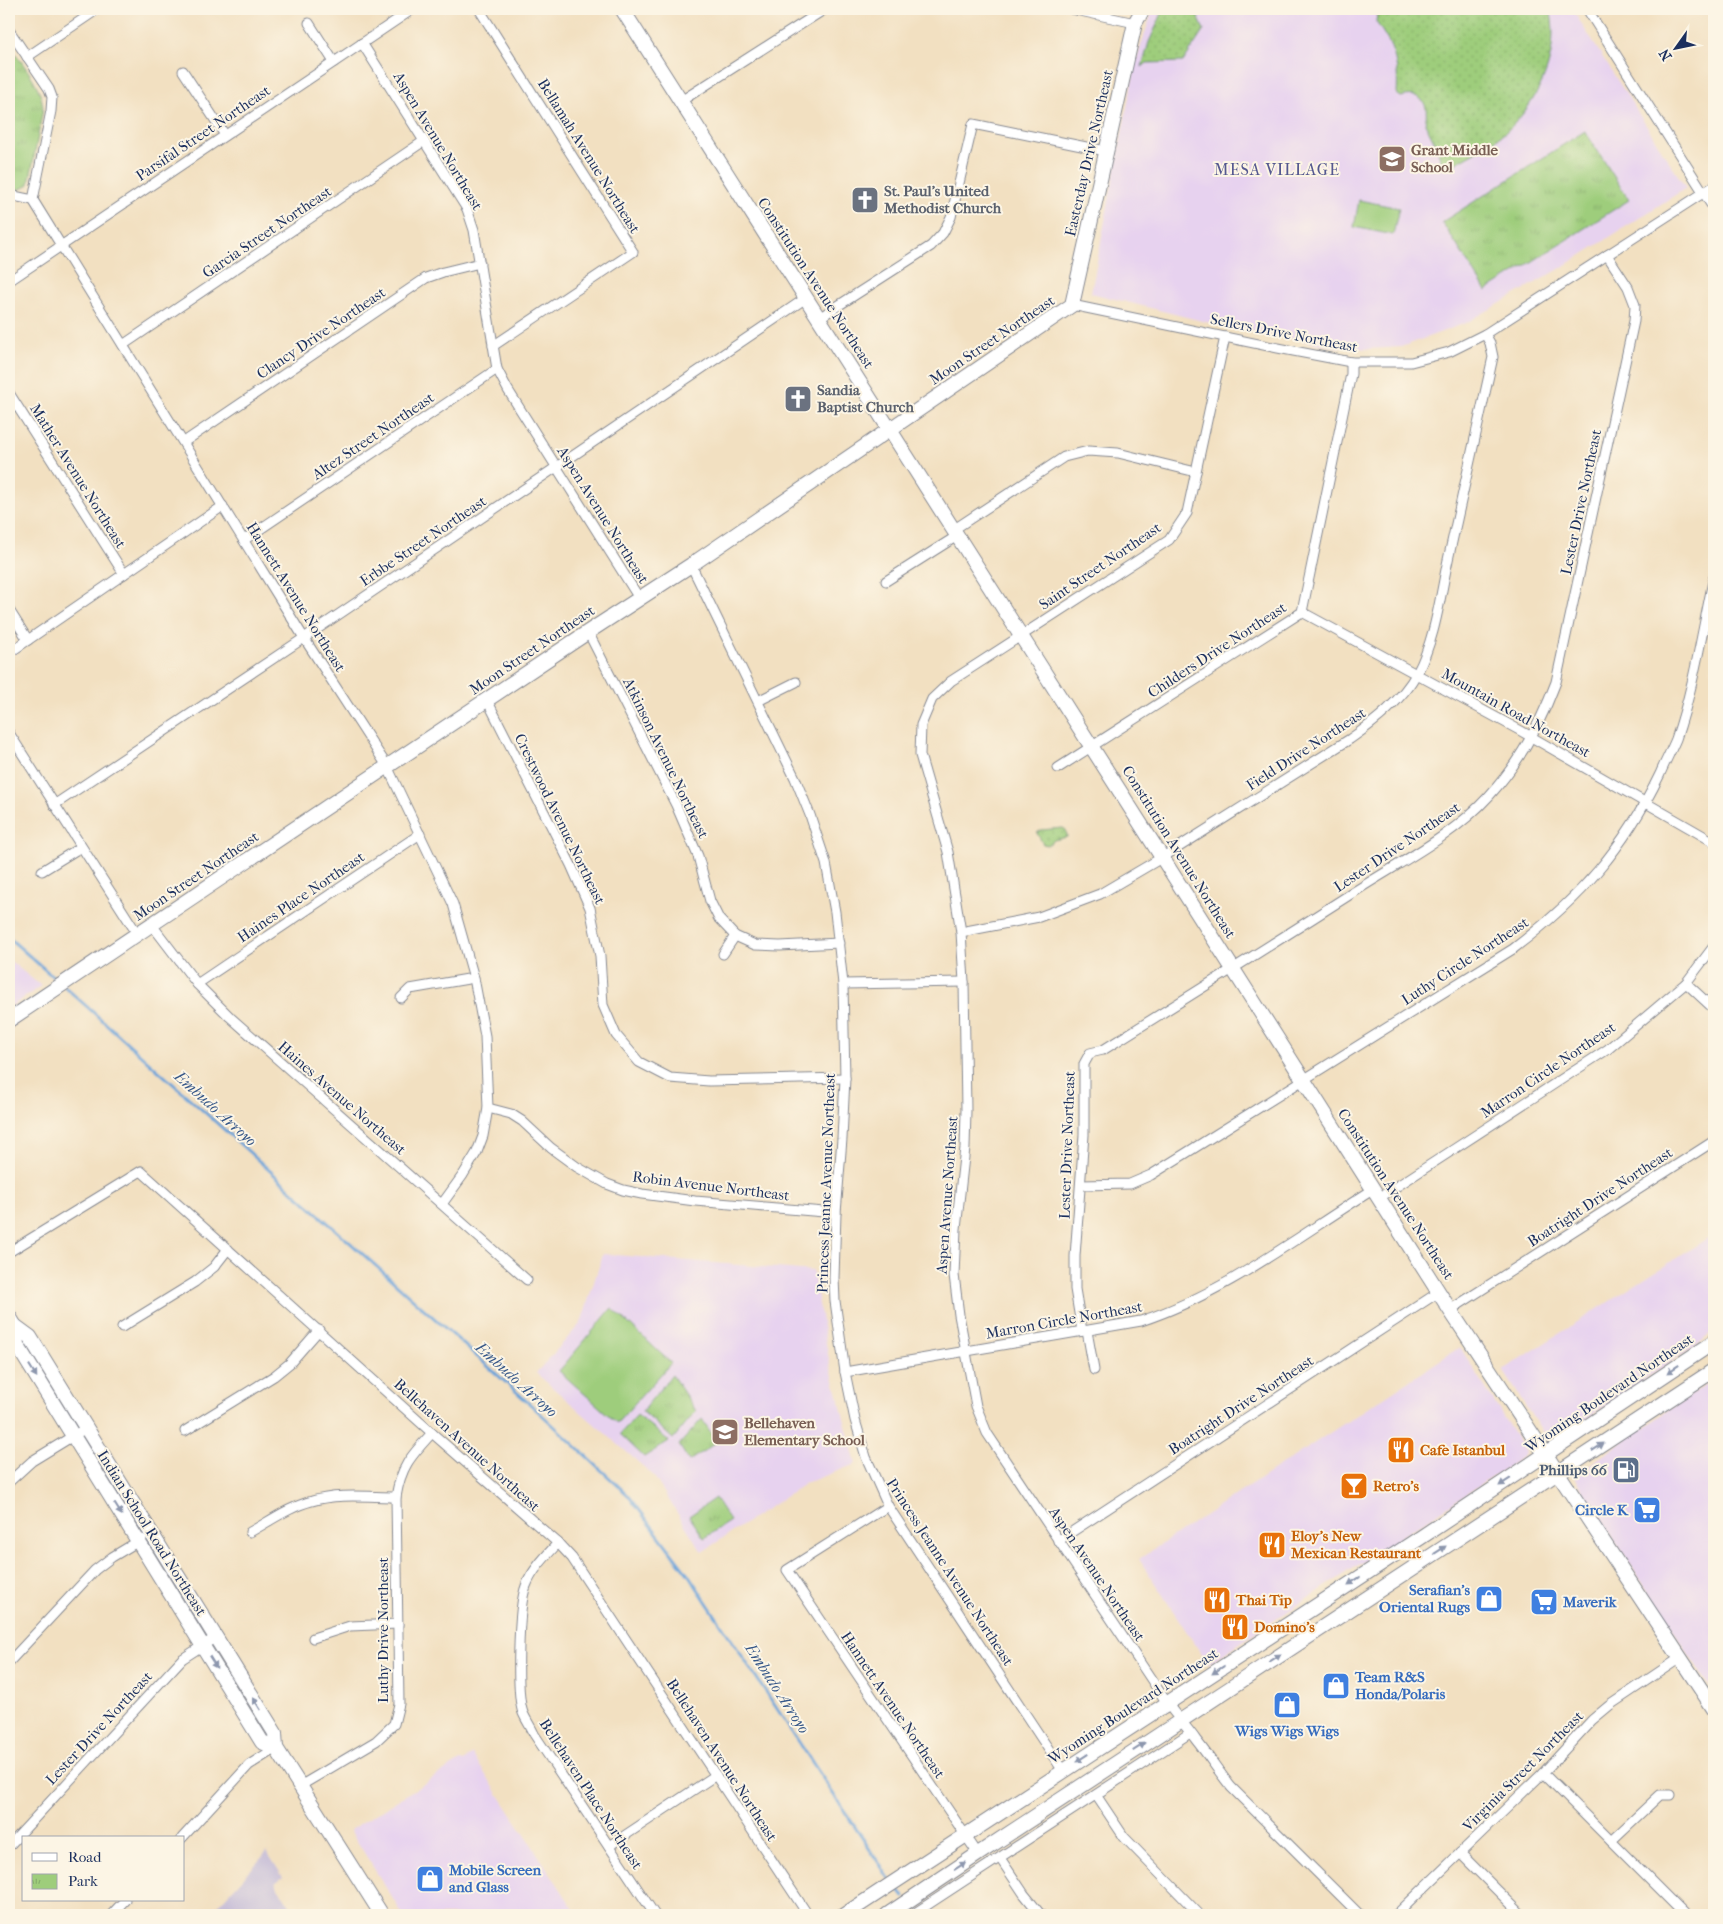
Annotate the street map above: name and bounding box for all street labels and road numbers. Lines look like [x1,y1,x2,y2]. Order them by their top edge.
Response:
street label: Easterday Drive Northeast [1061,67,1117,238]
street label: Aspen Avenue Northeast [389,68,487,214]
street label: Bellamah Avenue Northeast [534,75,644,237]
street label: Parsifal Street Northeast [132,81,274,185]
street label: Garcia Street Northeast [199,182,336,282]
street label: Constitution Avenue Northeast [754,194,878,372]
street label: Clancy Drive Northeast [253,283,389,383]
street label: Moon Street Northeast [926,291,1059,389]
street label: Sellers Drive Northeast [1209,310,1360,356]
street label: Altez Street Northeast [308,388,438,484]
street label: Mather Avenue Northeast [26,400,130,552]
street label: Lester Drive Northeast [1557,427,1605,576]
street label: Aspen Avenue Northeast [553,442,653,587]
street label: Erbbe Street Northeast [356,492,490,590]
street label: Saint Street Northeast [1036,518,1165,613]
street label: Hannett Avenue Northeast [242,519,350,676]
street label: Childers Drive Northeast [1144,598,1290,702]
street label: Moon Street Northeast [466,601,599,699]
street label: Mountain Road Northeast [1438,665,1594,762]
street label: Atkinson Avenue Northeast [619,674,713,842]
street label: Field Drive Northeast [1243,703,1370,794]
street label: Crestwood Avenue Northeast [511,731,610,908]
street label: Constitution Avenue Northeast [1118,762,1240,942]
street label: Lester Drive Northeast [1330,798,1464,896]
street label: Moon Street Northeast [130,827,263,925]
street label: Haines Place Northeast [234,847,369,946]
street label: Luthy Circle Northeast [1398,913,1532,1009]
street label: Marron Circle Northeast [1477,1018,1619,1122]
street label: Haines Avenue Northeast [274,1038,410,1159]
street label: Lester Drive Northeast [1055,1070,1079,1219]
street label: Princess Jeanne Avenue Northeast [813,1072,839,1293]
street label: Constitution Avenue Northeast [1334,1105,1458,1283]
street label: Aspen Avenue Northeast [932,1115,962,1276]
street label: Boatright Drive Northeast [1524,1143,1676,1251]
street label: Robin Avenue Northeast [631,1167,791,1205]
street label: Marron Circle Northeast [984,1297,1144,1343]
street label: Wyoming Boulevard Northeast [1521,1329,1697,1457]
street label: Boatright Drive Northeast [1165,1351,1317,1459]
street label: Bellehaven Avenue Northeast [390,1375,544,1516]
street label: Indian School Road Northeast [94,1447,211,1620]
street label: Princess Jeanne Avenue Northeast [883,1475,1018,1670]
street label: Aspen Avenue Northeast [1045,1502,1149,1645]
street label: Luthy Drive Northeast [374,1556,392,1703]
street label: Hannett Avenue Northeast [837,1628,949,1782]
street label: Wyoming Boulevard Northeast [1044,1644,1222,1768]
street label: Lester Drive Northeast [42,1667,157,1788]
street label: Bellehaven Avenue Northeast [663,1675,782,1845]
street label: Virginia Street Northeast [1458,1707,1587,1836]
street label: Bellehaven Place Northeast [536,1715,647,1873]

